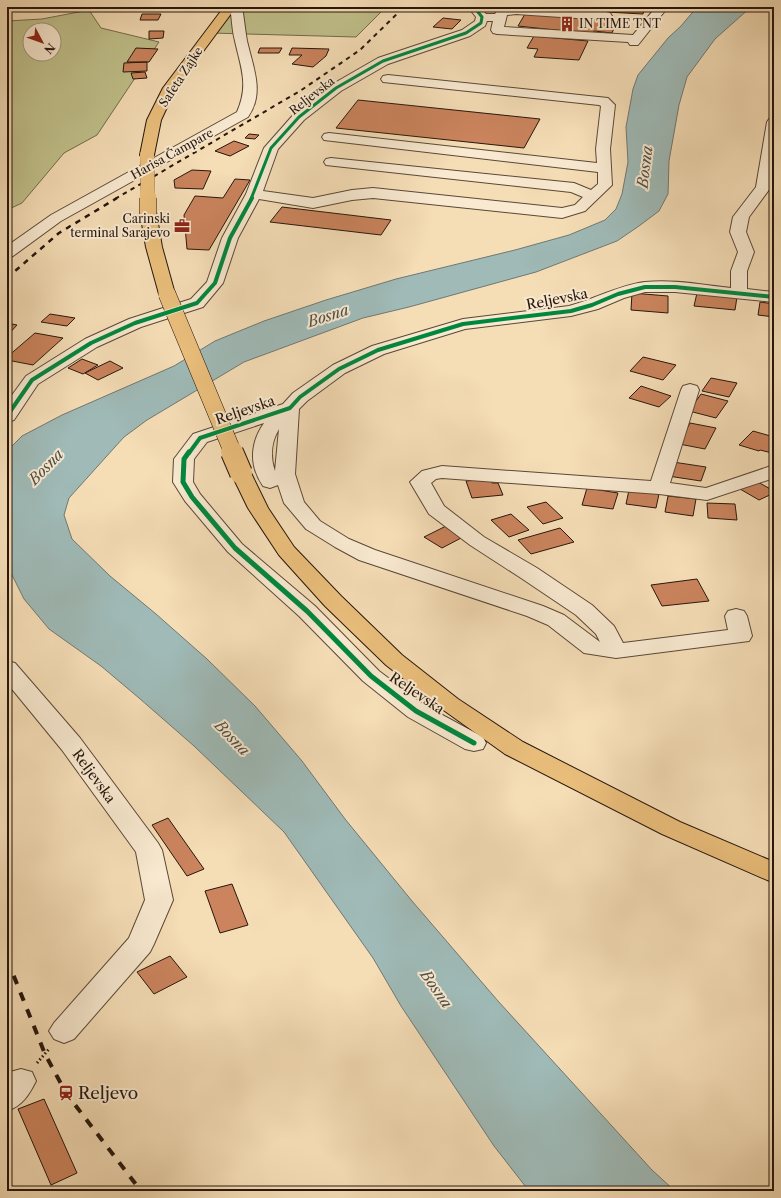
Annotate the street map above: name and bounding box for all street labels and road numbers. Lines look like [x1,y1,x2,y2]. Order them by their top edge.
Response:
street label: Safeta Zajke [156,43,206,110]
street label: Reljevska [286,73,338,118]
street label: Harisa Čampare [127,124,216,182]
street label: Reljevska [525,284,590,314]
street label: Reljevska [213,391,278,429]
street label: Reljevska [386,668,448,718]
street label: Reljevska [68,746,120,807]

